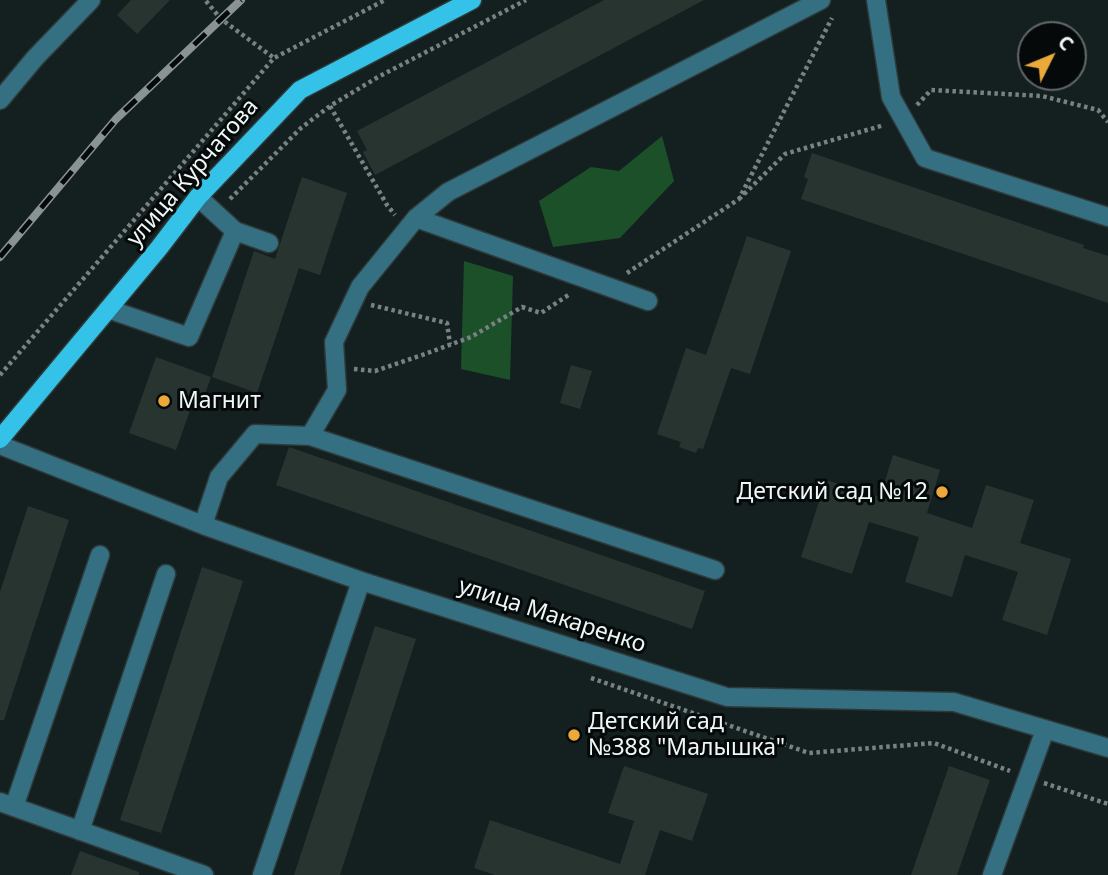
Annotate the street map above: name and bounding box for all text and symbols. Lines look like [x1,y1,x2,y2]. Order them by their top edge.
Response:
north arrow [1017,21,1087,91]
text: С [1052,30,1080,56]
street label: улица Курчатова [121,93,265,253]
place label: Магнит [178,387,261,415]
marker: Магнит [156,393,172,409]
place label: Детский сад №12 [736,478,928,506]
marker: Детский сад №12 [934,484,950,500]
street label: улица Макаренко [455,573,649,659]
place label: Детский сад №388 "Малышка" [588,708,785,762]
marker: Детский сад №388 "Малышка" [566,727,582,743]

